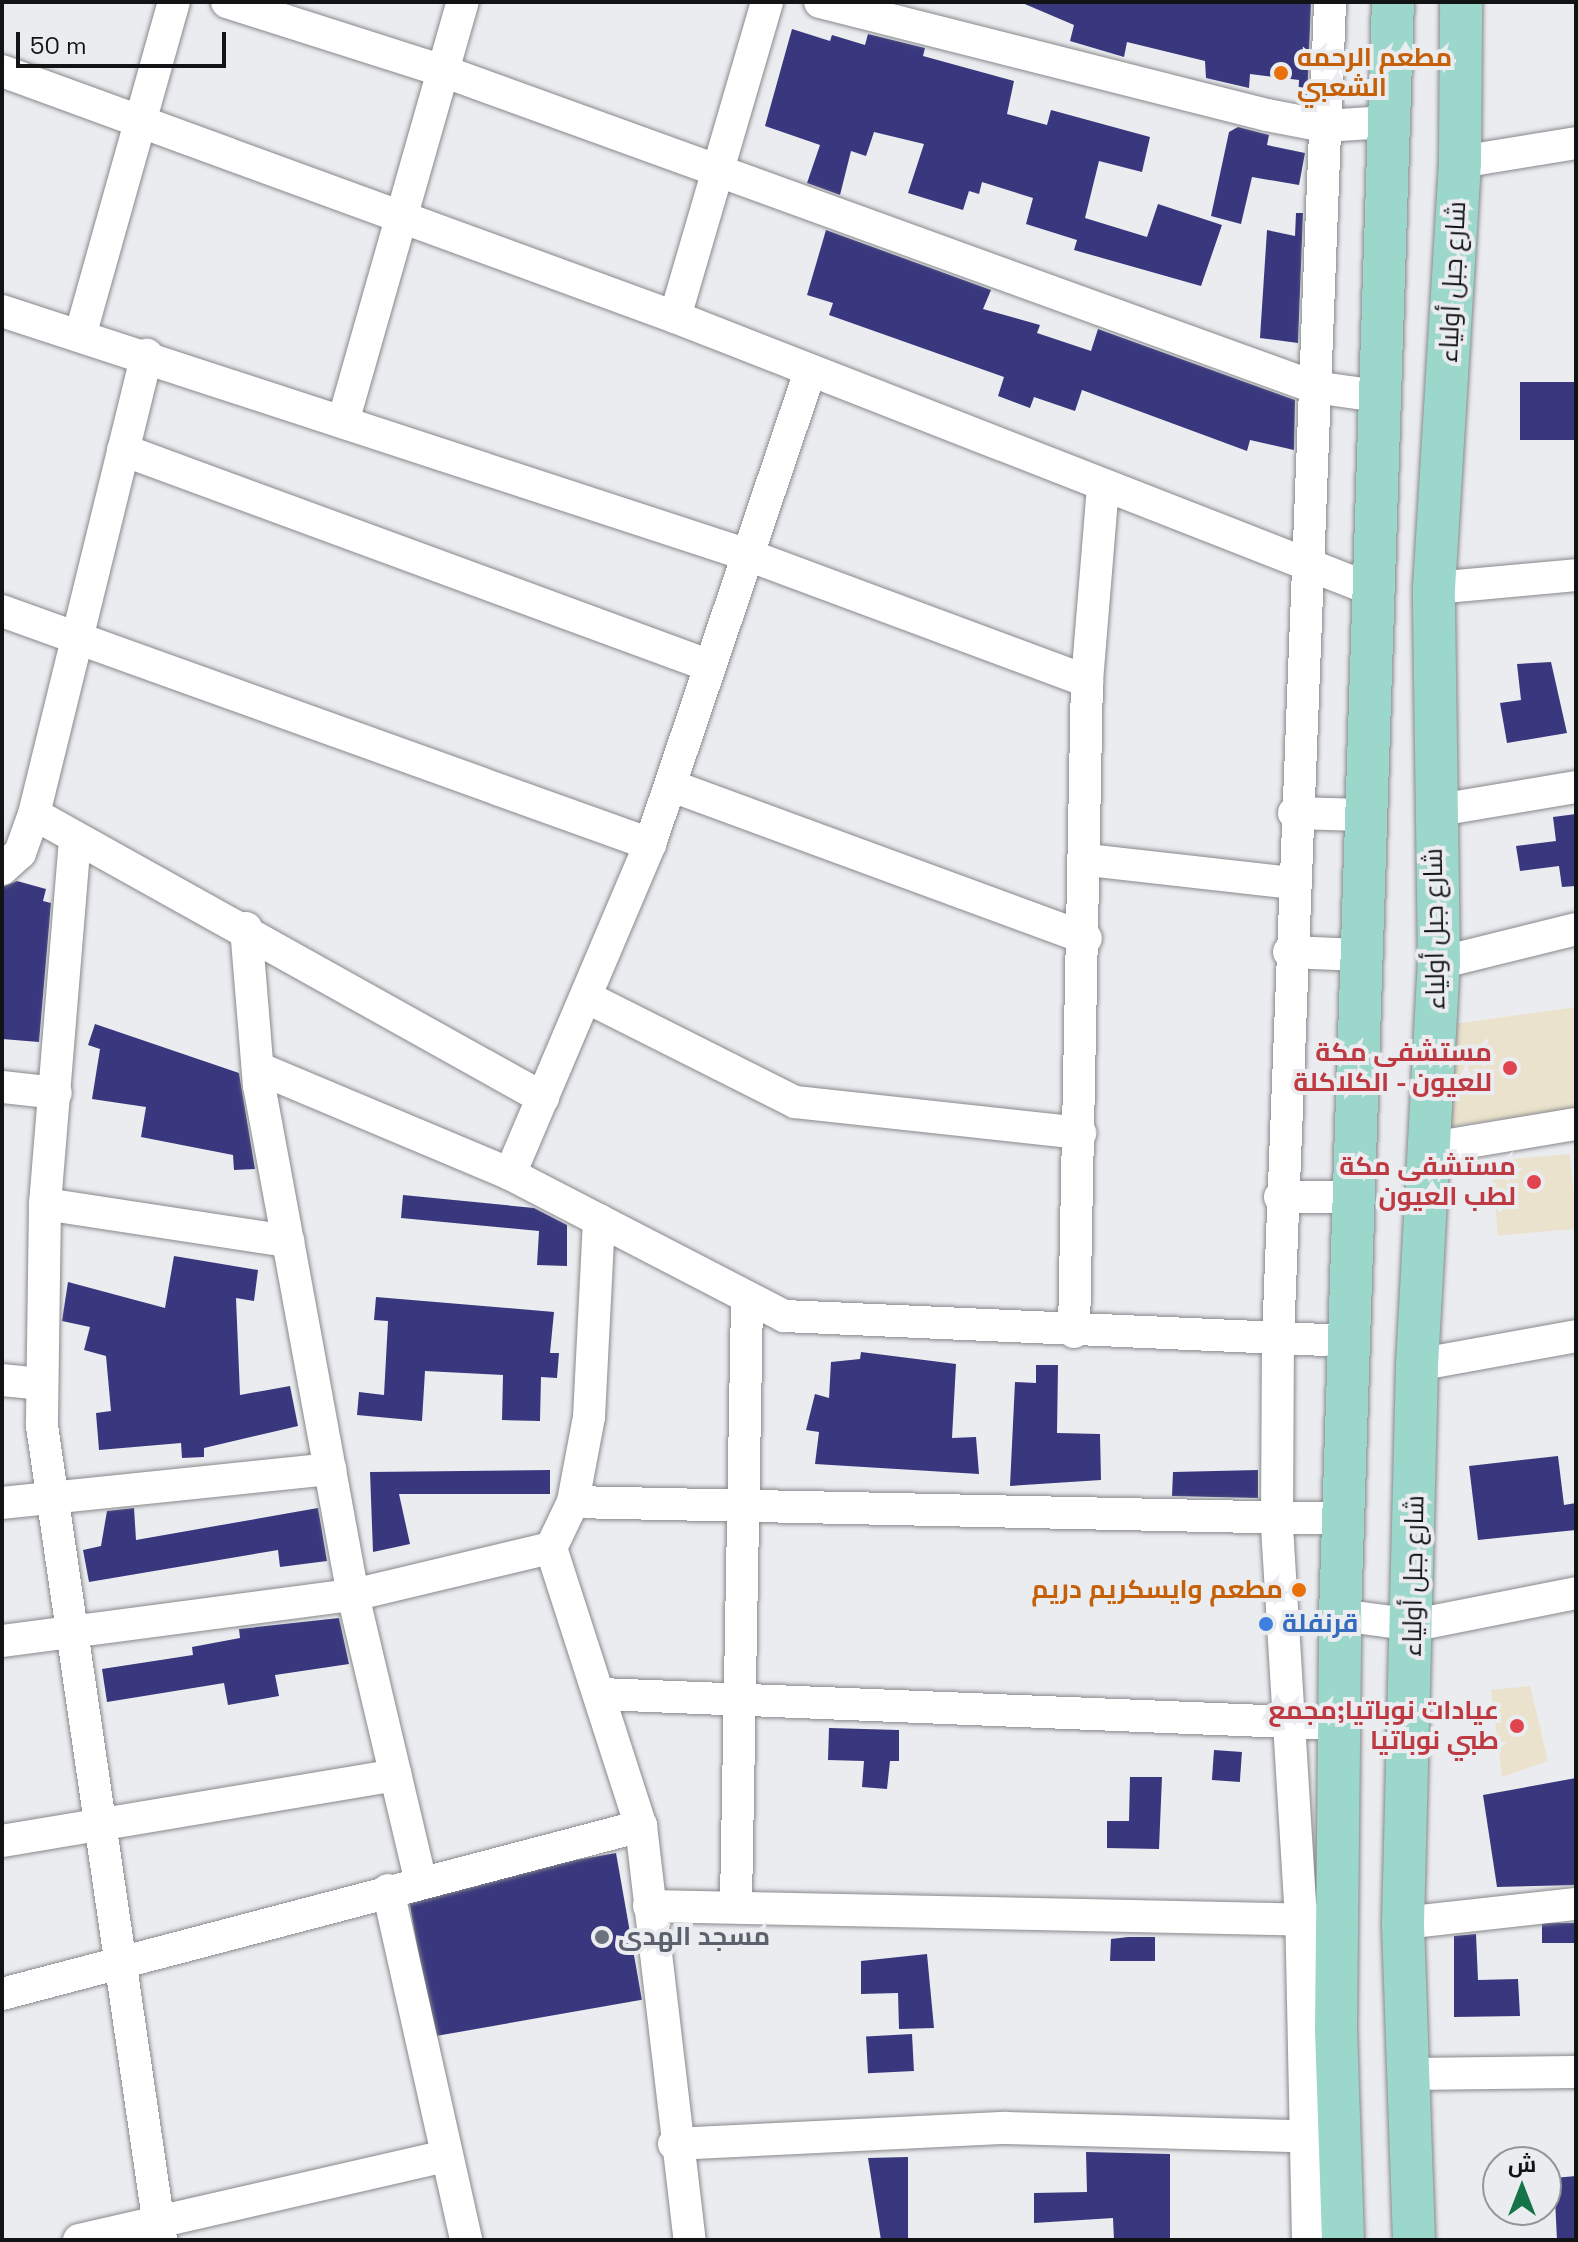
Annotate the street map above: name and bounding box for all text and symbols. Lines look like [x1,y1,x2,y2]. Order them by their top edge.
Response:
scale bar [20,16,230,66]
text: 50 m [30,30,87,61]
place label: مطعم الرحمه الشعبي [1297,42,1452,104]
marker: مطعم الرحمه الشعبي [1272,64,1290,82]
street label: شارع جبل أولياء [1433,200,1473,364]
street label: شارع جبل أولياء [1418,848,1452,1010]
place label: مستشفى مكة للعيون - الكلاكلة [1292,1037,1492,1098]
marker: مستشفى مكة للعيون - الكلاكلة [1499,1057,1521,1079]
place label: مستشفى مكة لطب العيون [1339,1151,1516,1212]
marker: مستشفى مكة لطب العيون [1523,1171,1545,1193]
street label: شارع جبل أولياء [1397,1495,1431,1657]
place label: مطعم وايسكريم دريم [1031,1574,1283,1606]
marker: مطعم وايسكريم دريم [1290,1581,1308,1599]
place label: قرنفلة [1282,1608,1358,1640]
marker: قرنفلة [1257,1615,1275,1633]
place label: عيادات نوباتيا;مجمع طبي نوباتيا [1268,1695,1499,1756]
marker: عيادات نوباتيا;مجمع طبي نوباتيا [1506,1715,1528,1737]
place label: مسجد الهدى [618,1921,770,1953]
marker: مسجد الهدى [593,1928,611,1946]
north arrow [1482,2146,1562,2226]
text: ش [1508,2150,1536,2178]

